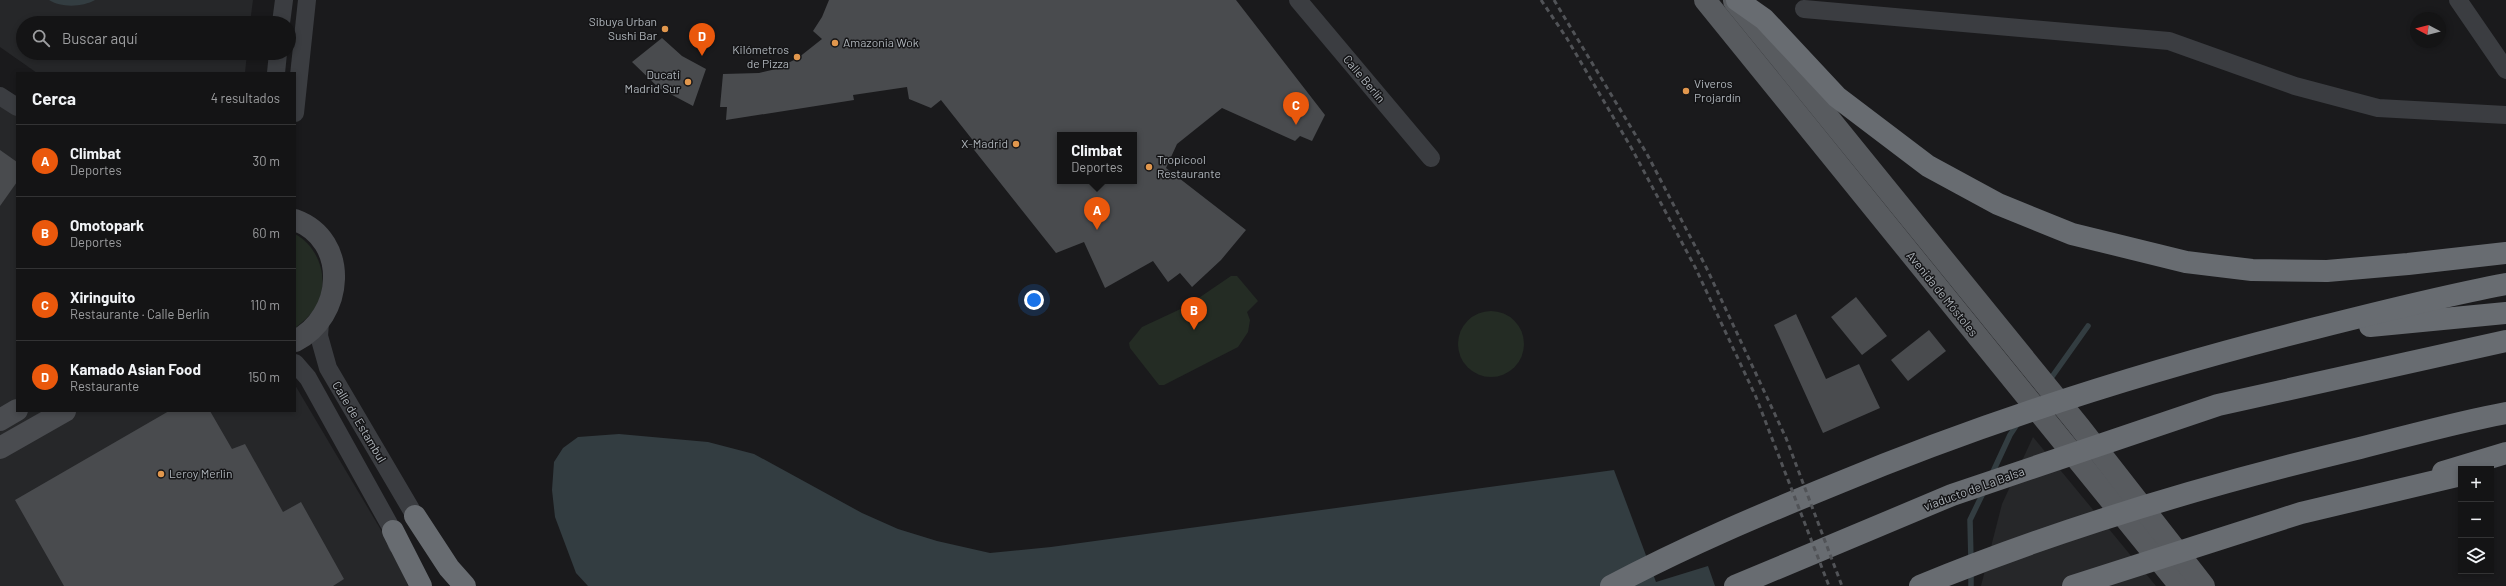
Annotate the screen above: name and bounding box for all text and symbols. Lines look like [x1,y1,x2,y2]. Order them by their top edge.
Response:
north arrow [2410,12,2446,48]
place label: Sibuya Urban Sushi Bar [589,14,658,42]
search box [16,16,296,60]
pin: D [689,23,715,56]
marker: Sibuya Urban Sushi Bar [660,24,670,34]
icon: search [30,27,52,49]
text: Buscar aquí [62,29,138,47]
place label: Amazonia Wok [843,35,919,49]
marker: Amazonia Wok [830,38,840,48]
place label: Kilómetros de Pizza [732,42,789,70]
marker: Kilómetros de Pizza [792,52,802,62]
street label: Calle Berlín [1341,52,1389,105]
place label: Ducati Madrid Sur [625,67,681,95]
place label: Viveros Projardín [1694,76,1741,104]
marker: Ducati Madrid Sur [683,77,693,87]
marker: Viveros Projardín [1681,86,1691,96]
text: Cerca [32,88,76,108]
text: 4 resultados [211,90,280,106]
pin: C [1283,92,1309,125]
popup [1057,132,1137,184]
place label: X-Madrid [961,136,1008,150]
marker: X-Madrid [1011,139,1021,149]
text: Climbat [1071,141,1122,159]
text: Climbat [70,144,121,162]
place label: Tropicool Restaurante [1157,152,1221,180]
text: A [41,153,49,169]
text: 30 m [253,153,280,169]
text: Deportes [1071,159,1123,175]
text: Deportes [70,162,122,178]
marker: Tropicool Restaurante [1144,162,1154,172]
pin: A [1084,197,1110,230]
text: Omotopark [70,216,144,234]
text: B [41,225,49,241]
text: 60 m [253,225,280,241]
text: Deportes [70,234,122,250]
street label: Avenida de Móstoles [1904,248,1981,339]
text: Xiringuito [70,288,135,306]
your location [1024,290,1044,310]
text: C [41,297,49,313]
text: 110 m [250,297,280,313]
pin: B [1181,297,1207,330]
text: Restaurante · Calle Berlín [70,306,210,322]
text: Kamado Asian Food [70,360,201,378]
text: D [41,369,49,385]
text: 150 m [248,369,280,385]
text: Restaurante [70,378,139,394]
street label: Calle de Estambul [330,378,390,465]
street label: viaducto de La Balsa [1921,463,2026,513]
place label: Leroy Merlin [169,466,232,480]
map controls [2458,466,2494,574]
button: + [2458,466,2494,502]
marker: Leroy Merlin [156,469,166,479]
button: − [2458,502,2494,538]
button: layers [2458,538,2494,574]

